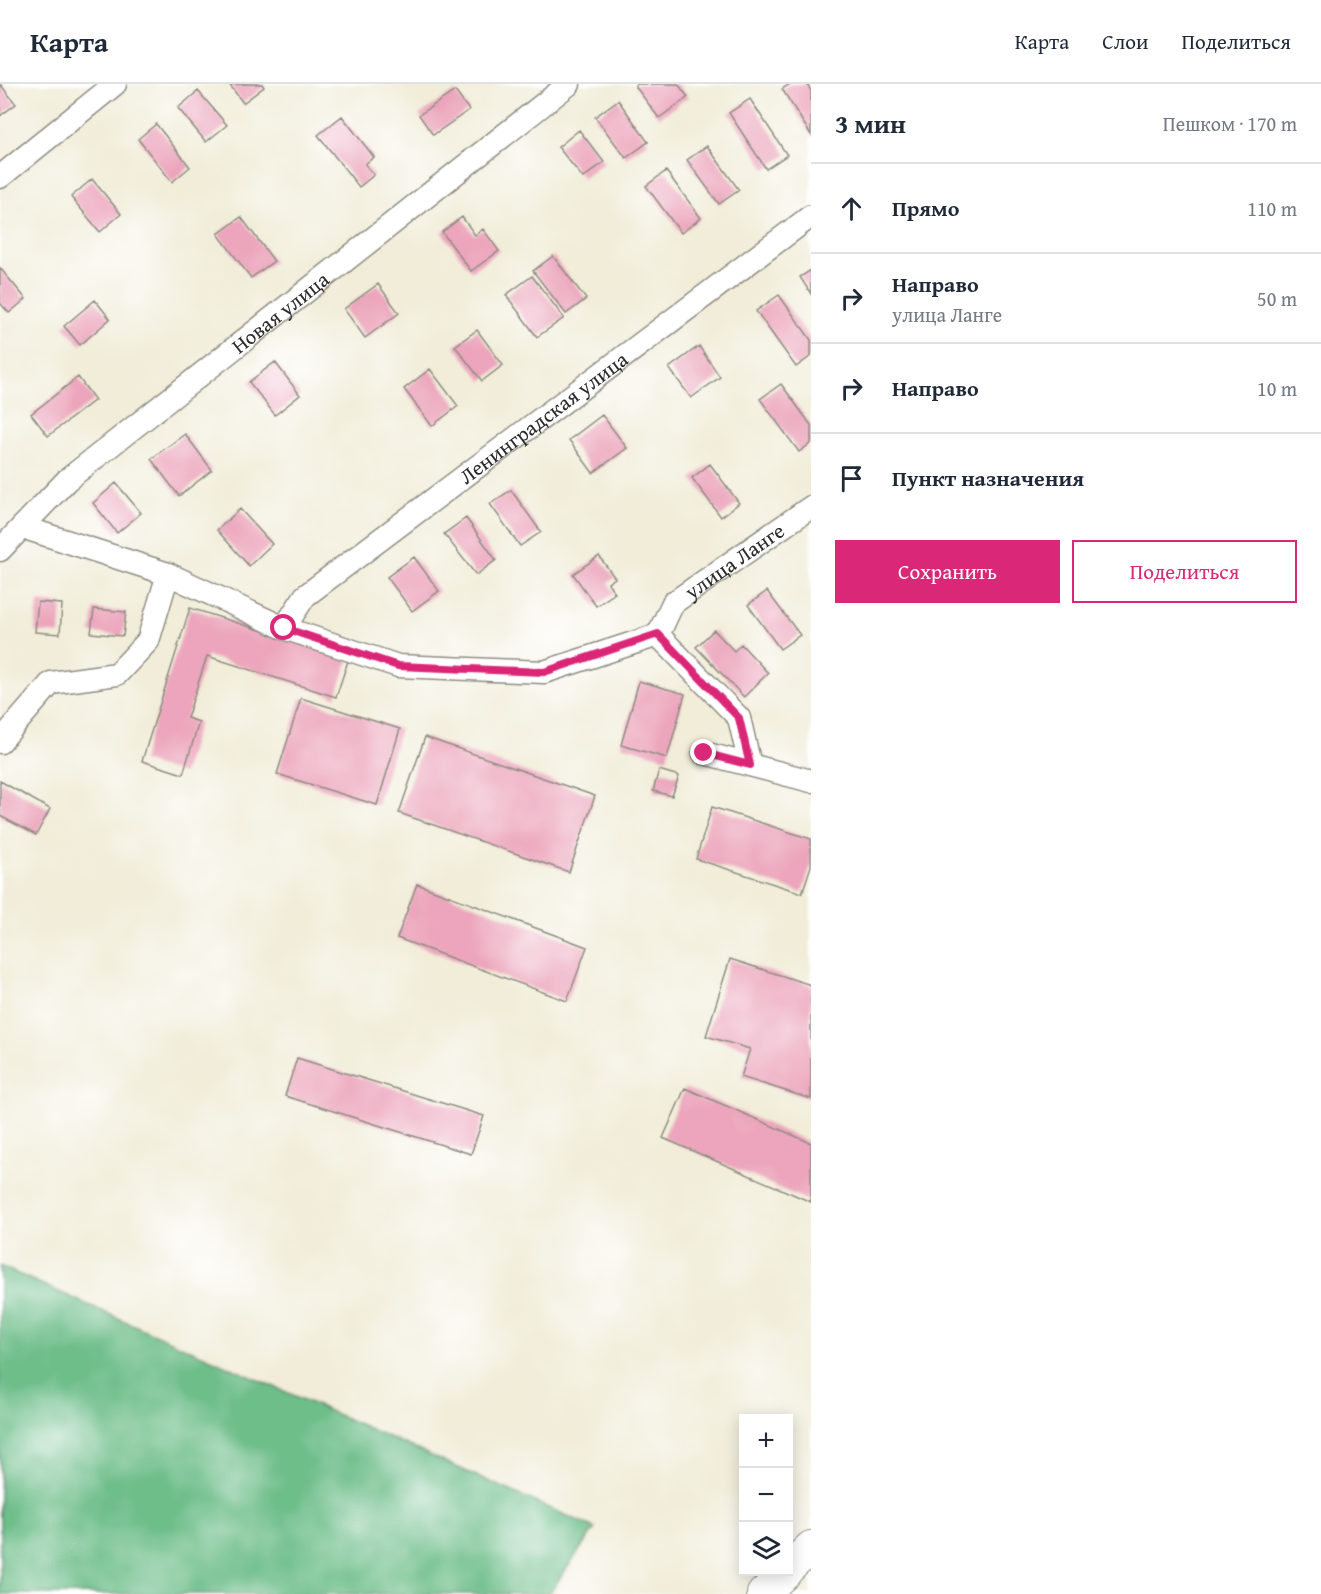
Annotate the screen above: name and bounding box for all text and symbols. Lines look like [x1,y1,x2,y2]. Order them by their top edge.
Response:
text: Карта [30,21,108,62]
text: Карта [1015,26,1069,57]
text: Слои [1102,26,1148,57]
text: Поделиться [1181,26,1291,57]
text: 3 мин [835,104,906,143]
text: Пешком · 170 m [1163,109,1297,138]
icon: ahead [835,192,868,225]
text: Прямо [892,192,959,224]
text: 110 m [1247,194,1297,223]
street label: Новая улица [224,264,335,360]
text: Направо [892,268,979,300]
icon: right [835,282,868,315]
text: 50 m [1257,284,1297,313]
text: улица Ланге [892,300,1002,329]
street label: Ленинградская улица [452,344,634,491]
icon: right [835,372,868,405]
text: Направо [892,372,979,404]
text: 10 m [1257,374,1297,403]
icon: arrive [835,462,868,495]
text: Пункт назначения [892,462,1084,494]
street label: улица Ланге [677,515,791,607]
button: Сохранить [835,540,1060,603]
button: Поделиться [1072,540,1297,603]
route start [270,614,296,640]
route end [690,739,716,765]
map controls [739,1414,793,1576]
button: + [739,1414,793,1468]
button: − [739,1468,793,1522]
button: layers [739,1522,793,1576]

